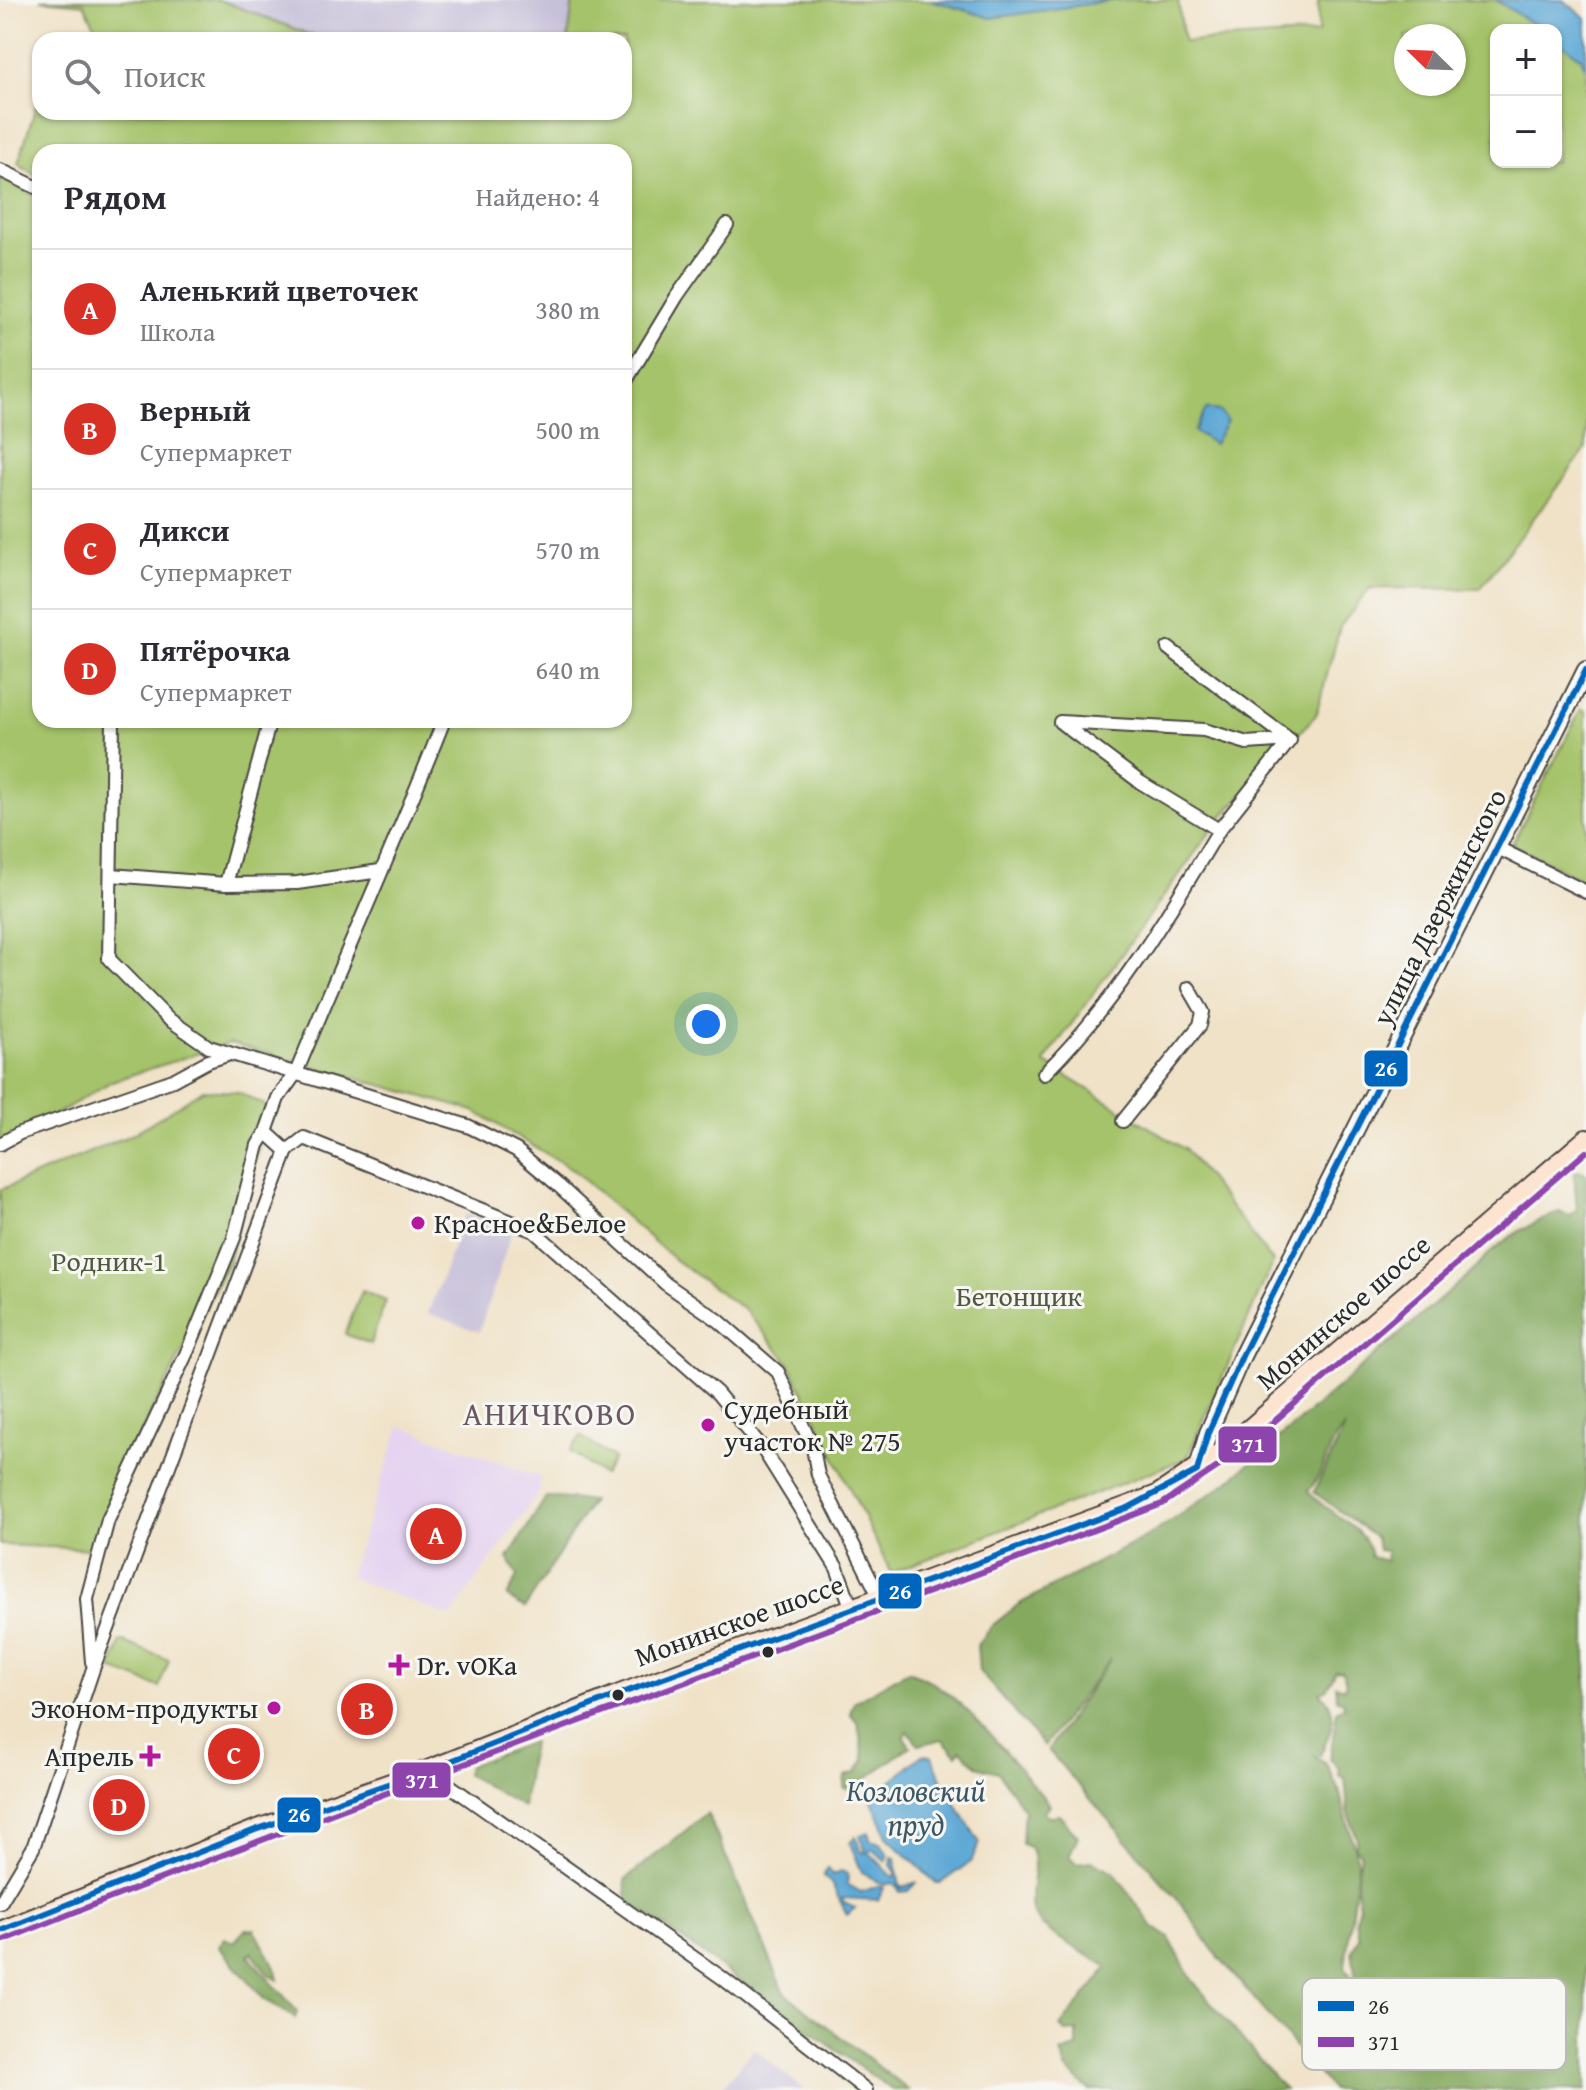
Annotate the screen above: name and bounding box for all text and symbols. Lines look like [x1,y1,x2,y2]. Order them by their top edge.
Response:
north arrow [1394,24,1466,96]
map controls [1490,24,1562,168]
button: + [1490,24,1562,96]
search box [32,32,632,120]
icon: search [60,54,104,98]
text: Поиск [124,54,206,98]
button: − [1490,96,1562,168]
text: Рядом [64,172,167,221]
text: Найдено: 4 [476,177,600,216]
text: Аленький цветочек [140,268,418,312]
text: A [82,290,98,329]
text: 380 m [535,290,600,329]
text: Школа [140,312,215,351]
text: Верный [140,388,251,432]
text: B [82,410,98,449]
text: 500 m [535,410,600,449]
text: Супермаркет [140,432,292,471]
text: Дикси [140,508,230,552]
text: C [83,530,97,569]
text: 570 m [535,530,600,569]
text: Супермаркет [140,552,292,591]
text: Пятёрочка [140,628,290,672]
text: D [82,650,98,689]
text: 640 m [535,650,600,689]
text: Супермаркет [140,672,292,711]
street label: улица Дзержинского [1361,781,1516,1033]
your location [686,1004,726,1044]
line badge: 26 [1363,1049,1409,1088]
text: 26 [1375,1052,1397,1084]
place label: Красное&Белое [434,1202,627,1243]
marker: Красное&Белое [409,1214,427,1232]
street label: Монинское шоссе [1246,1224,1439,1399]
park label: Родник-1 [51,1240,167,1281]
park label: Бетонщик [956,1275,1082,1316]
place label: Судебный участок № 275 [723,1388,901,1461]
district label: АНИЧКОВО [463,1390,637,1437]
marker: Судебный участок № 275 [699,1416,717,1434]
line badge: 371 [1217,1425,1278,1464]
text: 371 [1231,1428,1265,1460]
pin: A [410,1504,462,1564]
street label: Монинское шоссе [629,1563,849,1676]
line badge: 26 [877,1572,923,1610]
text: 26 [889,1575,911,1607]
place label: Dr. vOKa [417,1644,518,1685]
unlabelled marker [760,1644,776,1660]
marker: Dr. vOKa [388,1654,410,1676]
pin: B [341,1679,393,1739]
place label: Эконом-продукты [30,1687,258,1728]
unlabelled marker [610,1687,626,1703]
marker: Эконом-продукты [265,1699,283,1717]
pin: C [208,1724,260,1784]
place label: Апрель [44,1735,134,1776]
marker: Апрель [141,1747,159,1765]
line badge: 371 [391,1761,452,1799]
text: 371 [405,1764,439,1796]
water label: Козловский пруд [846,1768,986,1846]
pin: D [93,1775,145,1835]
line badge: 26 [276,1796,322,1834]
text: 26 [288,1798,310,1830]
legend [1302,1978,1566,2070]
text: 26 [1368,1990,1389,2022]
text: 371 [1368,2026,1400,2058]

